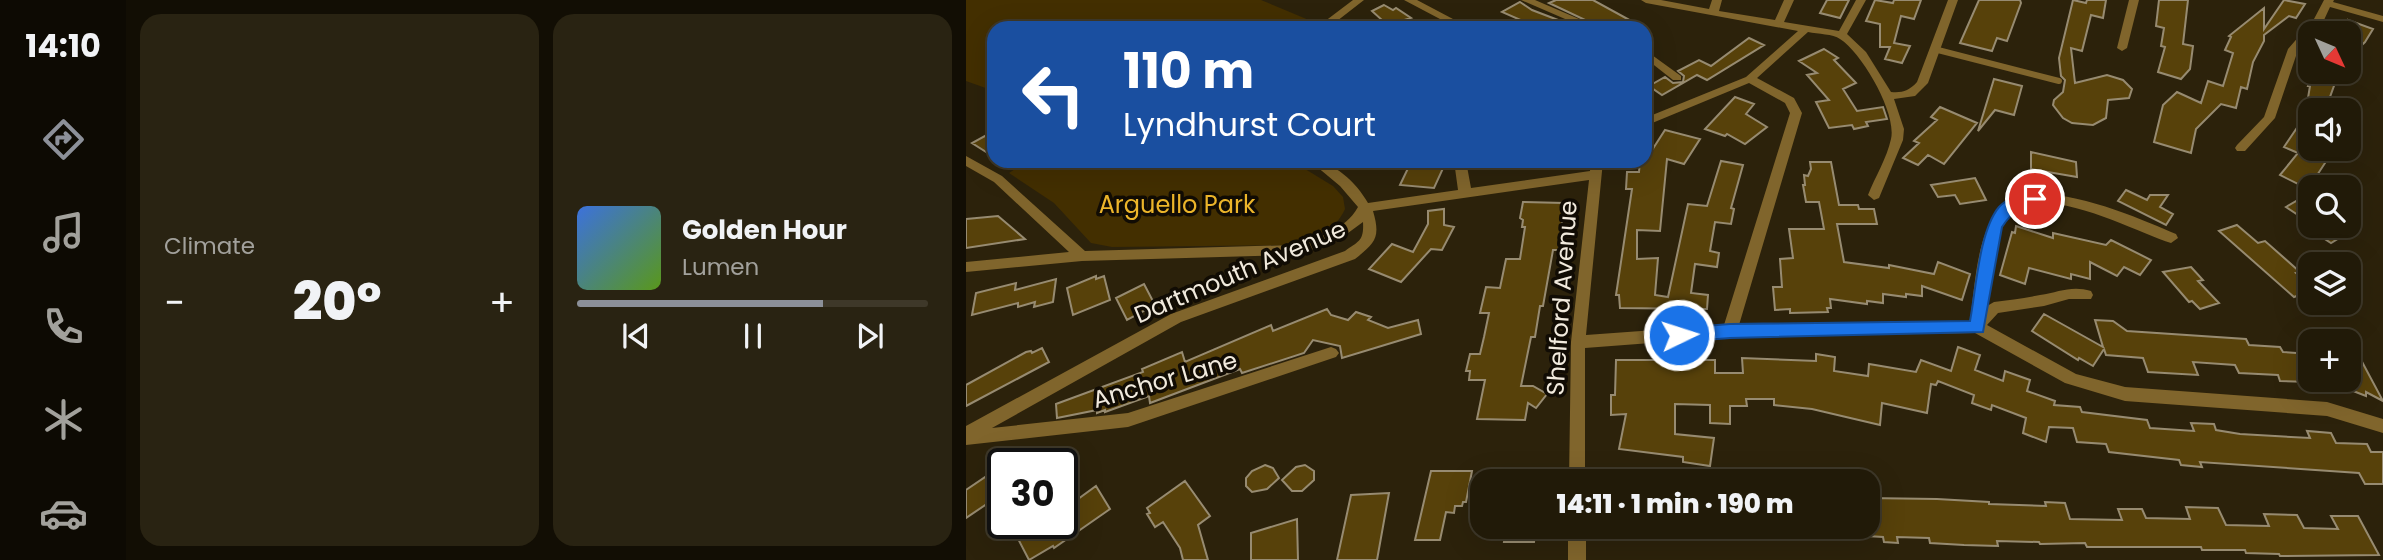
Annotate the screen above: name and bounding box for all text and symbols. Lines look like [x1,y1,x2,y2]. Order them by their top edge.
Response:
north arrow [2298,21,2361,84]
map controls [2298,21,2361,392]
text: 14:10 [25,23,101,68]
text: 110 m [1123,37,1254,105]
icon: left [1008,49,1099,140]
button: sound [2298,98,2361,161]
text: Lyndhurst Court [1123,102,1376,147]
icon: directions [39,115,88,164]
pin [2005,169,2065,229]
button: search [2298,175,2361,238]
icon: arrive [2016,180,2054,218]
park label: Arguello Park [1099,188,1256,221]
street label: Shelford Avenue [1538,199,1585,396]
icon: music [39,208,88,257]
text: Golden Hour [682,212,847,248]
street label: Dartmouth Avenue [1129,212,1351,331]
text: Climate [164,230,255,262]
text: Lumen [682,251,759,283]
button: layers [2298,252,2361,315]
text: 20° [293,265,381,338]
text: − [164,276,185,329]
text: + [489,276,515,329]
position arrow [1642,298,1716,372]
icon: phone [39,302,88,351]
icon: previous [617,317,655,355]
icon: pause [734,317,772,355]
icon: next [851,317,889,355]
button: + [2298,329,2361,392]
street label: Anchor Lane [1089,343,1241,416]
icon: climate [39,395,88,444]
speed limit sign: 30 [987,448,1078,539]
text: 14:11 · 1 min · 190 m [1557,486,1793,522]
icon: car [39,489,88,538]

